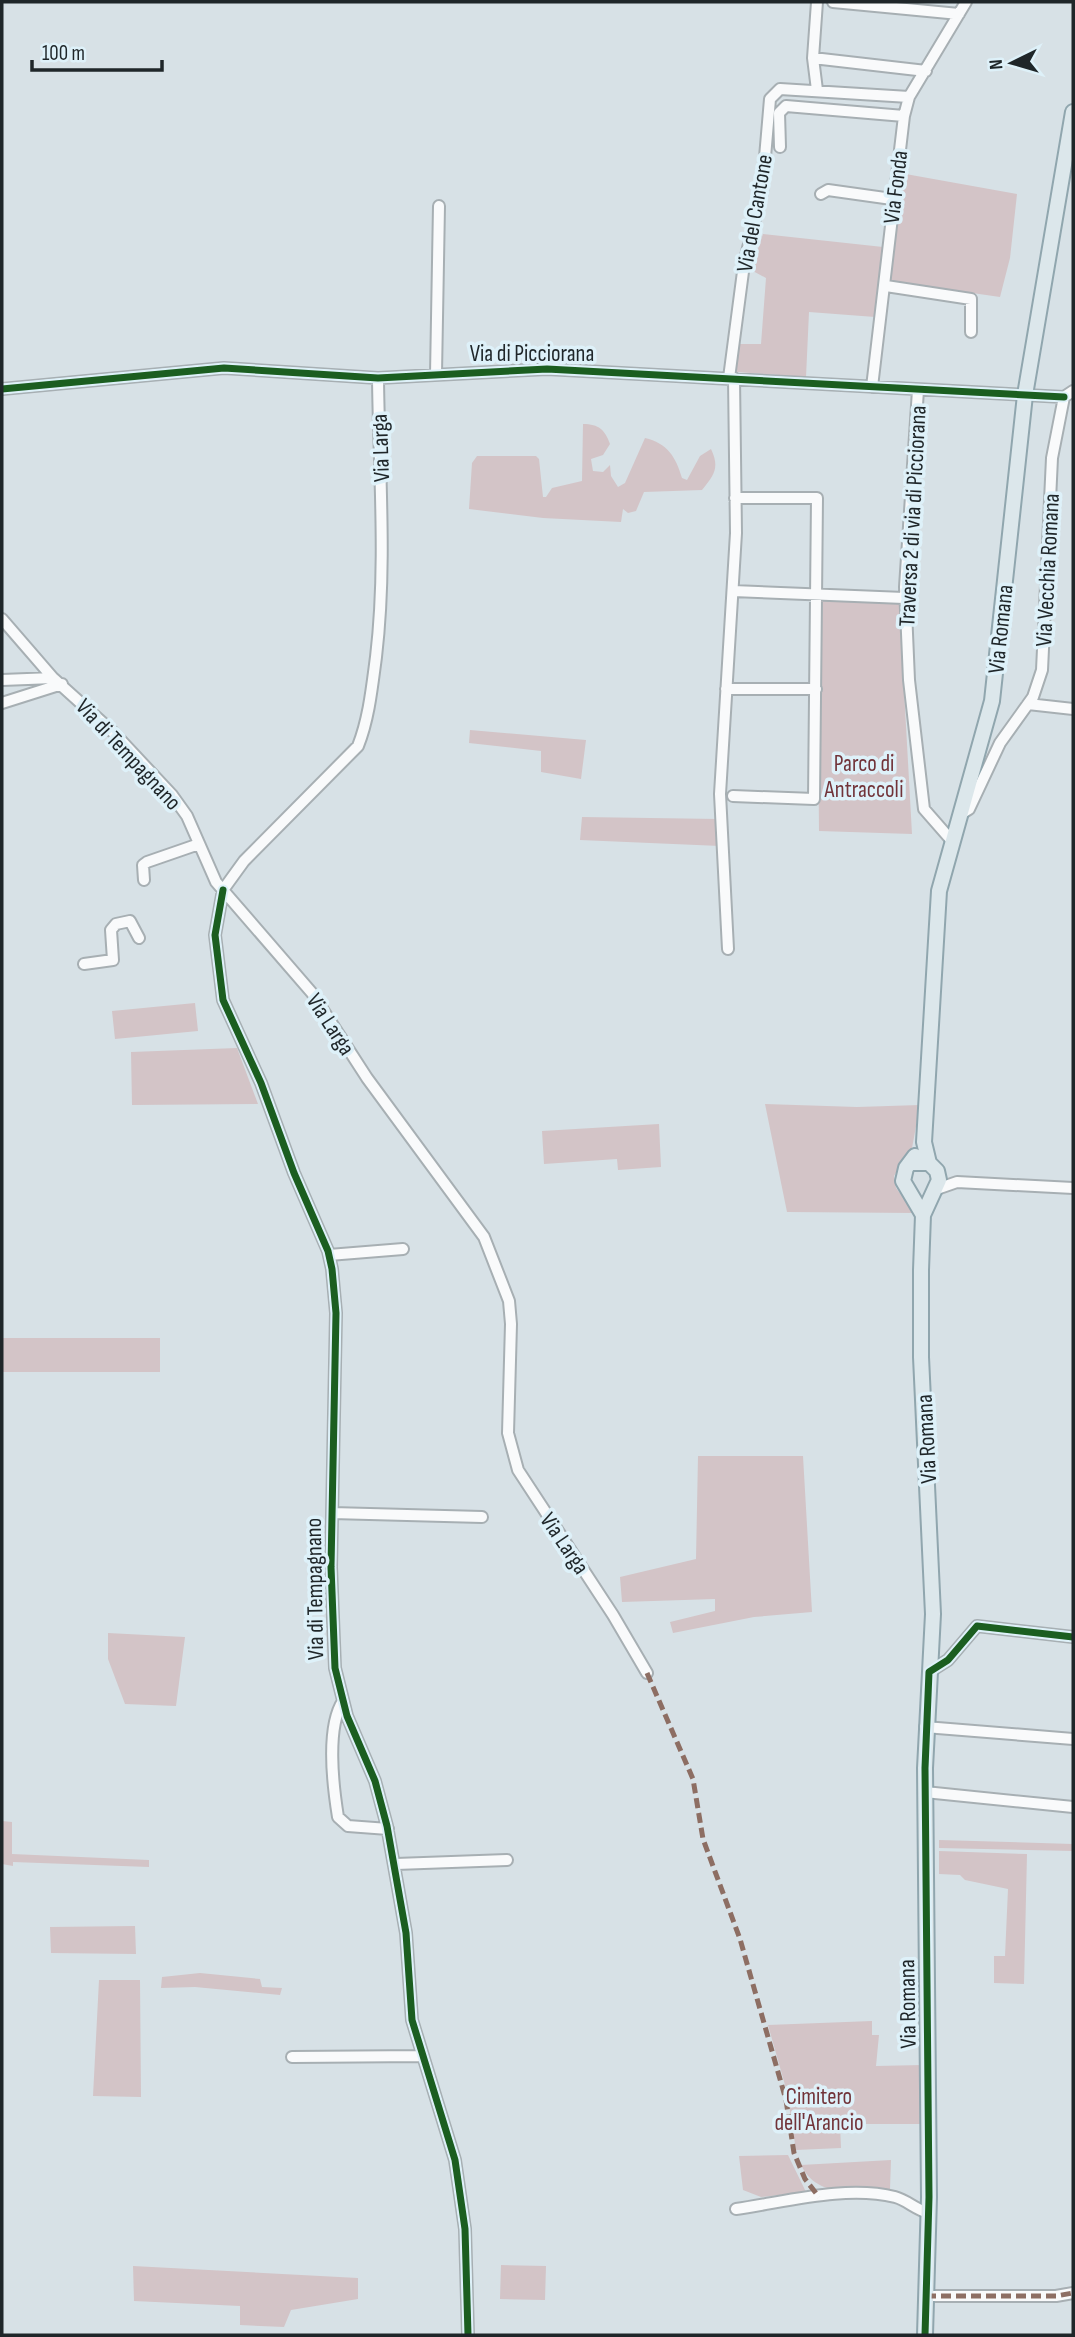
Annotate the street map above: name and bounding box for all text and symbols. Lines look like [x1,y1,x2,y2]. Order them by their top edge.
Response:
scale bar [32,28,161,72]
north arrow [977,28,1047,98]
text: 100 m [42,41,85,66]
text: N [985,58,1008,70]
street label: Via Fonda [878,149,914,225]
street label: Via del Cantone [731,152,779,274]
street label: Via di Picciorana [470,340,594,368]
street label: Traversa 2 di via di Picciorana [893,405,933,627]
street label: Via Larga [366,413,396,483]
street label: Via Vecchia Romana [1030,493,1066,647]
street label: Via Romana [982,583,1020,675]
street label: Via di Tempagnano [70,693,187,816]
park label: Parco di Antraccoli [823,750,904,804]
street label: Via Larga [300,988,360,1061]
street label: Via Romana [911,1394,943,1484]
street label: Via Larga [533,1507,595,1580]
street label: Via di Tempagnano [300,1518,330,1660]
street label: Via Romana [893,1959,923,2049]
park label: Cimitero dell'Arancio [774,2083,864,2137]

